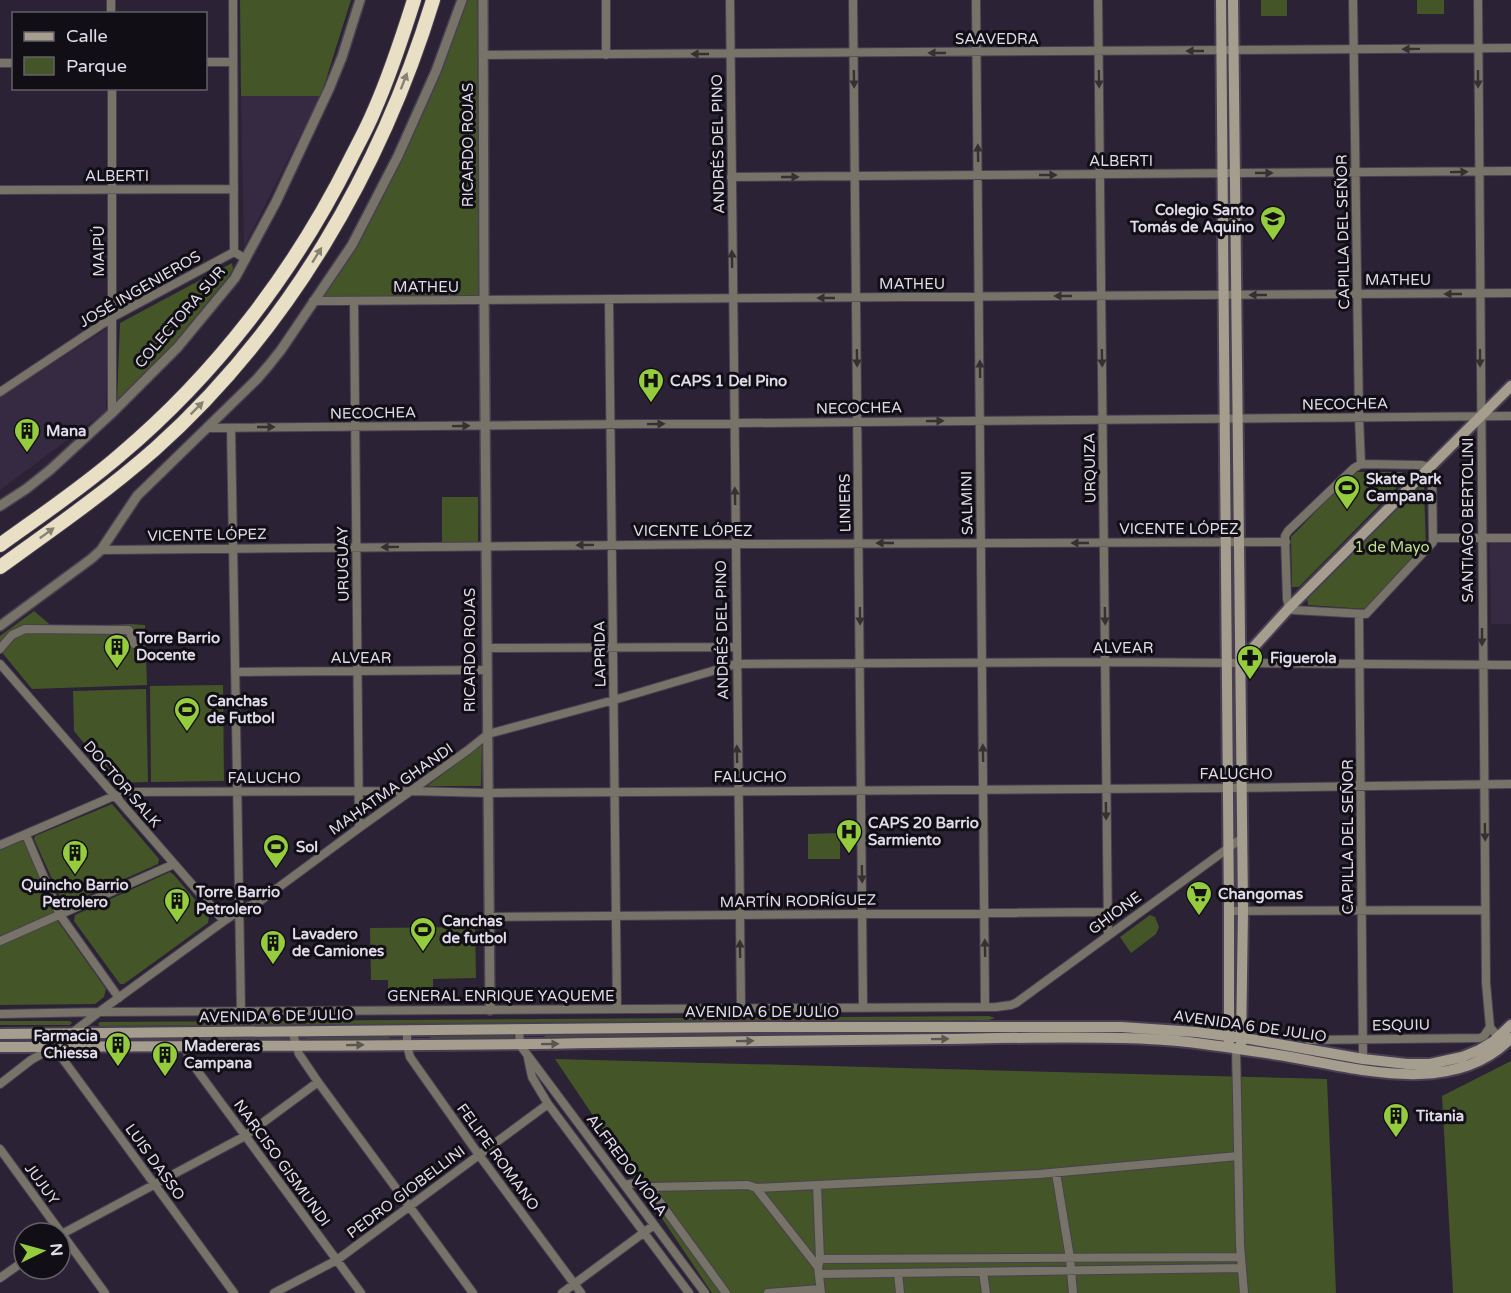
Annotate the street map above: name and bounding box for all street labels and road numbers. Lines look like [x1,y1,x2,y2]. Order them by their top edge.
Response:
street label: SAAVEDRA [955,30,1039,48]
street label: ANDRÉS DEL PINO [708,74,728,214]
street label: RICARDO ROJAS [459,83,477,207]
street label: ALBERTI [1089,152,1153,170]
street label: CAPILLA DEL SEÑOR [1333,154,1353,310]
street label: ALBERTI [85,167,149,185]
street label: MAIPÚ [90,225,108,277]
street label: JOSÉ INGENIEROS [76,247,204,331]
street label: COLECTORA SUR [131,262,229,372]
street label: MATHEU [1365,271,1431,289]
street label: MATHEU [879,275,945,293]
street label: MATHEU [393,278,459,296]
street label: NECOCHEA [1302,394,1388,414]
street label: NECOCHEA [816,398,902,418]
street label: NECOCHEA [330,403,416,423]
street label: URQUIZA [1080,433,1100,503]
street label: SANTIAGO BERTOLINI [1459,437,1477,603]
street label: SALMINI [957,471,977,535]
street label: LINIERS [835,473,855,533]
street label: VICENTE LÓPEZ [1119,520,1239,538]
street label: VICENTE LÓPEZ [633,522,753,540]
street label: VICENTE LÓPEZ [147,525,267,545]
street label: URUGUAY [333,526,353,602]
street label: ANDRÉS DEL PINO [712,560,732,700]
street label: RICARDO ROJAS [461,588,479,712]
street label: LAPRIDA [590,620,610,688]
street label: ALVEAR [1093,639,1153,657]
street label: ALVEAR [331,649,391,667]
street label: DOCTOR SALK [80,737,164,831]
street label: MAHATMA GHANDI [325,739,457,839]
street label: CAPILLA DEL SEÑOR [1339,759,1357,915]
street label: FALUCHO [1199,765,1273,783]
street label: FALUCHO [713,768,787,786]
street label: FALUCHO [227,769,301,787]
street label: GHIONE [1085,888,1145,938]
street label: MARTÍN RODRÍGUEZ [720,891,876,911]
street label: GENERAL ENRIQUE YAQUEME [387,987,615,1005]
street label: AVENIDA 6 DE JULIO [685,1003,839,1021]
street label: AVENIDA 6 DE JULIO [199,1006,353,1026]
street label: AVENIDA 6 DE JULIO [1172,1006,1328,1046]
street label: ESQUIU [1372,1015,1430,1035]
street label: NARCISO GISMUNDI [230,1096,334,1230]
street label: FELIPE ROMANO [453,1100,543,1214]
street label: ALFREDO VIOLA [583,1110,671,1220]
street label: LUIS DASSO [121,1120,189,1204]
street label: PEDRO GIOBELLINI [343,1142,469,1242]
street label: JUJUY [21,1160,63,1208]

